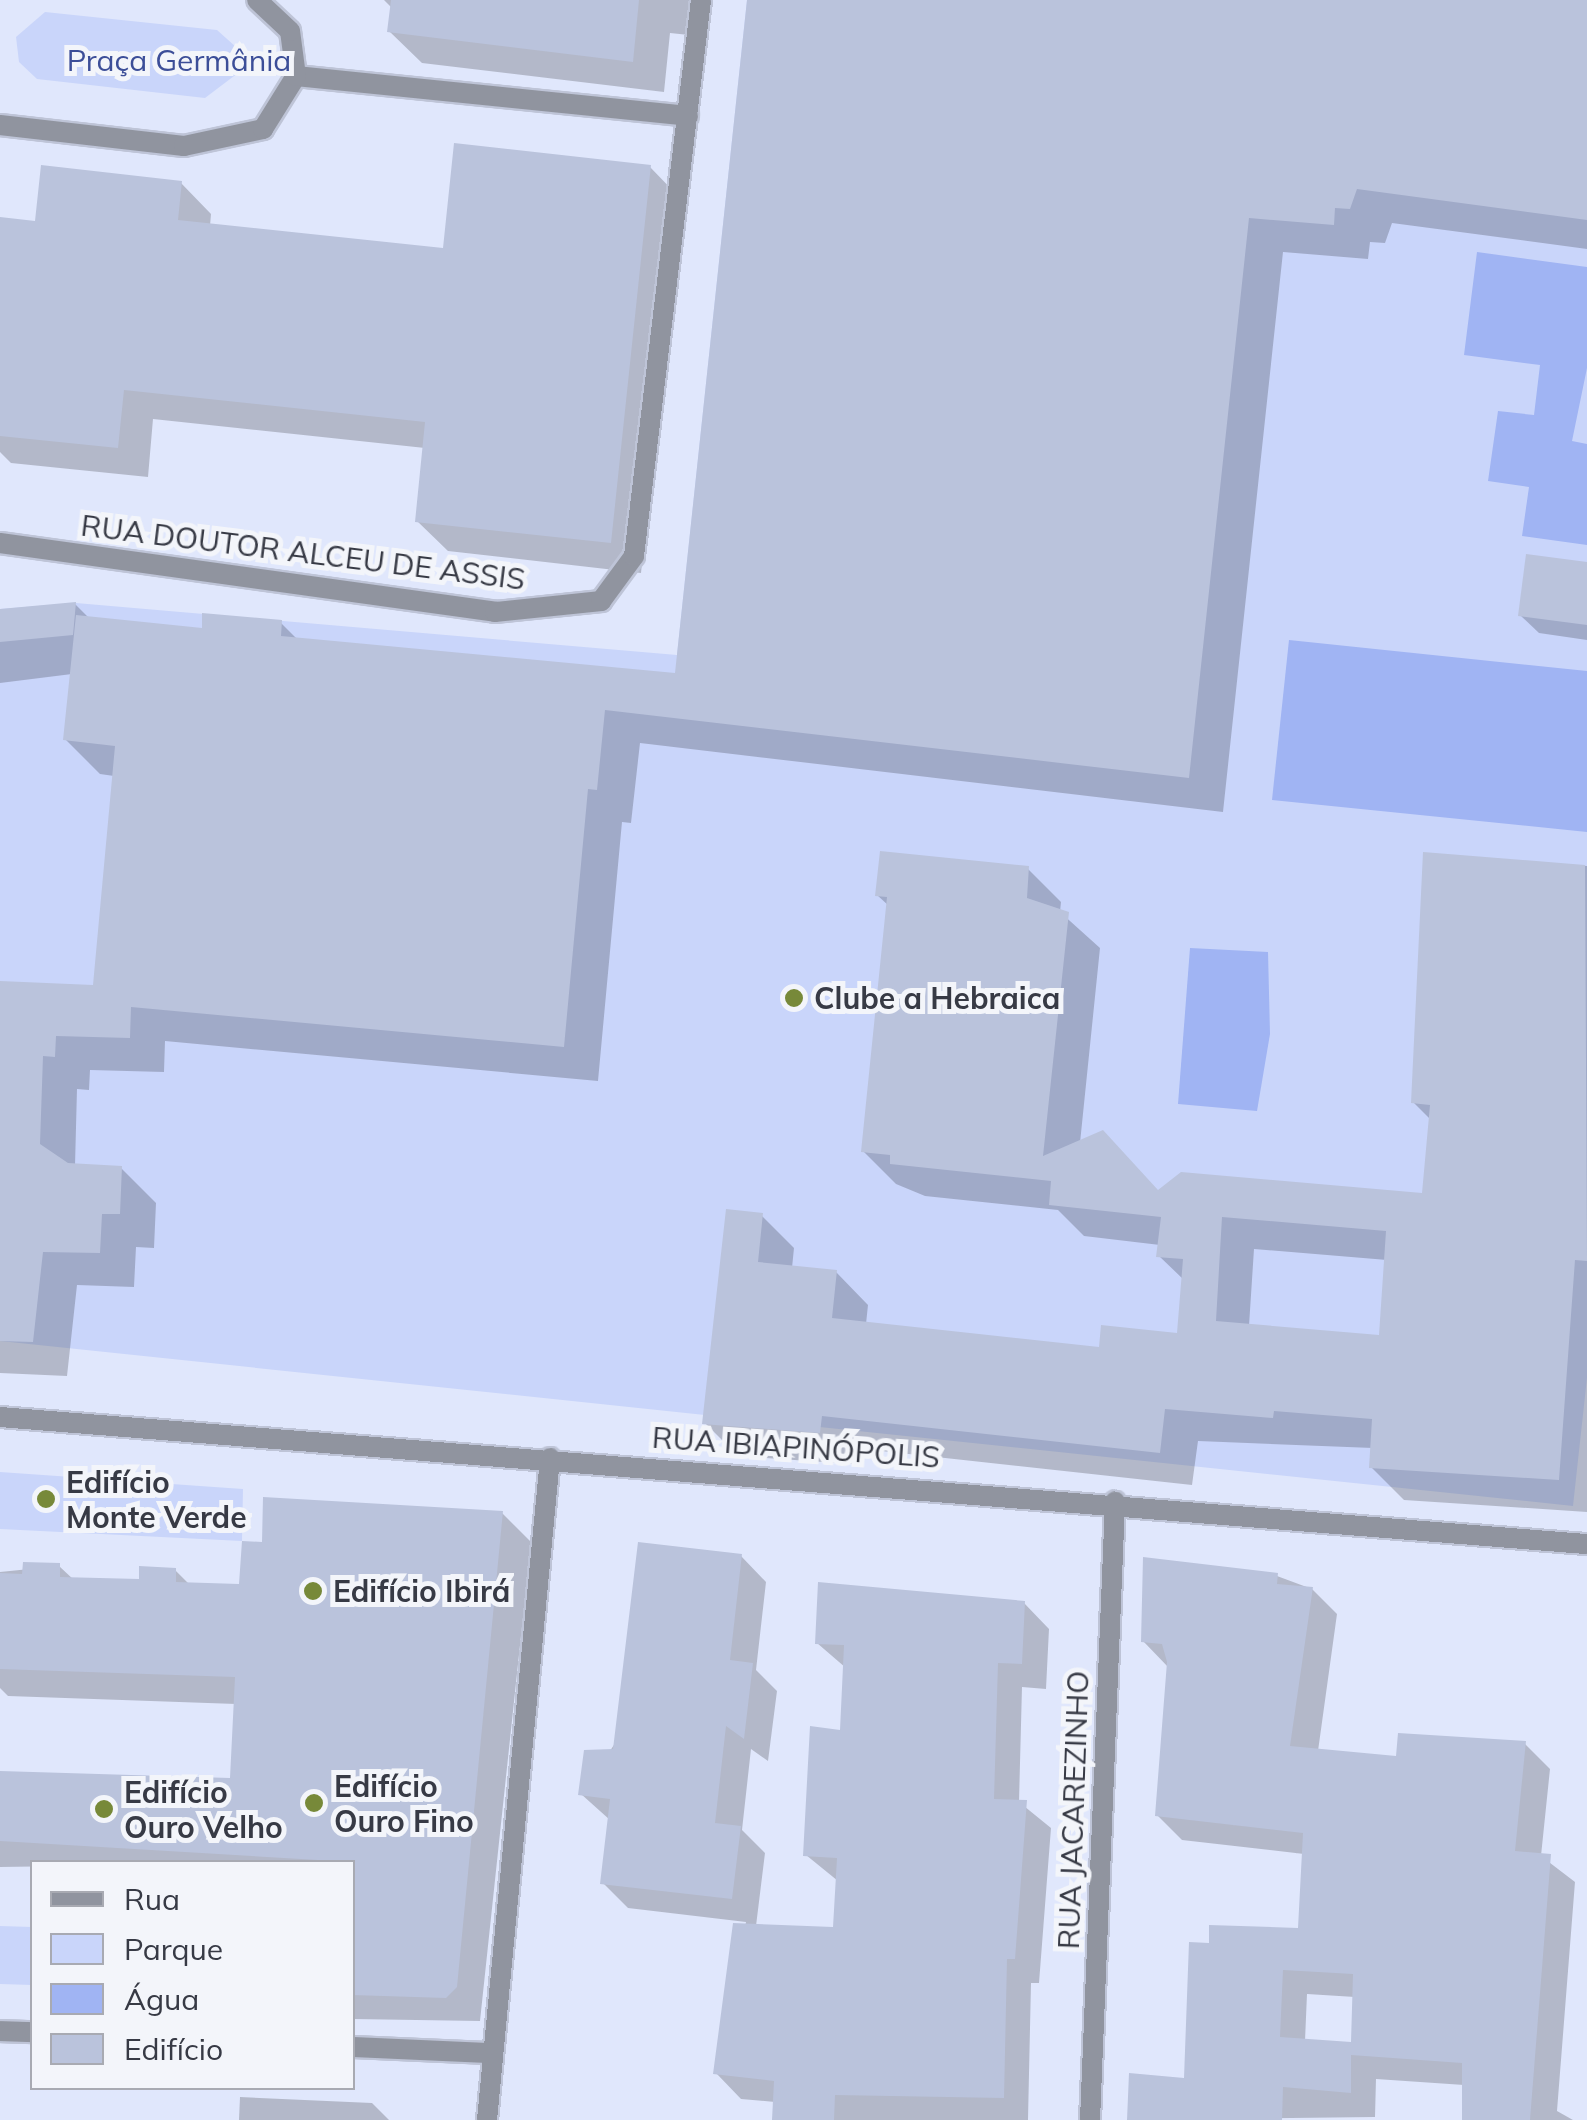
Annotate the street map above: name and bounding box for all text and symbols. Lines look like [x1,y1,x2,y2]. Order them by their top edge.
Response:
park label: Praça Germânia [67,42,291,78]
street label: RUA DOUTOR ALCEU DE ASSIS [79,507,527,597]
place label: Clube a Hebraica [814,980,1060,1016]
marker: Clube a Hebraica [783,987,805,1009]
street label: RUA IBIAPINÓPOLIS [651,1419,941,1475]
place label: Edifício Monte Verde [66,1464,247,1534]
marker: Edifício Monte Verde [35,1488,57,1510]
place label: Edifício Ibirá [333,1573,510,1609]
marker: Edifício Ibirá [302,1580,324,1602]
street label: RUA JACAREZINHO [1050,1670,1096,1950]
place label: Edifício Ouro Fino [334,1768,474,1838]
place label: Edifício Ouro Velho [124,1774,283,1844]
marker: Edifício Ouro Fino [303,1792,325,1814]
marker: Edifício Ouro Velho [93,1798,115,1820]
legend [30,1860,355,2090]
text: Rua [124,1880,180,1918]
text: Parque [124,1930,223,1968]
text: Água [124,1980,199,2018]
text: Edifício [124,2030,223,2068]

